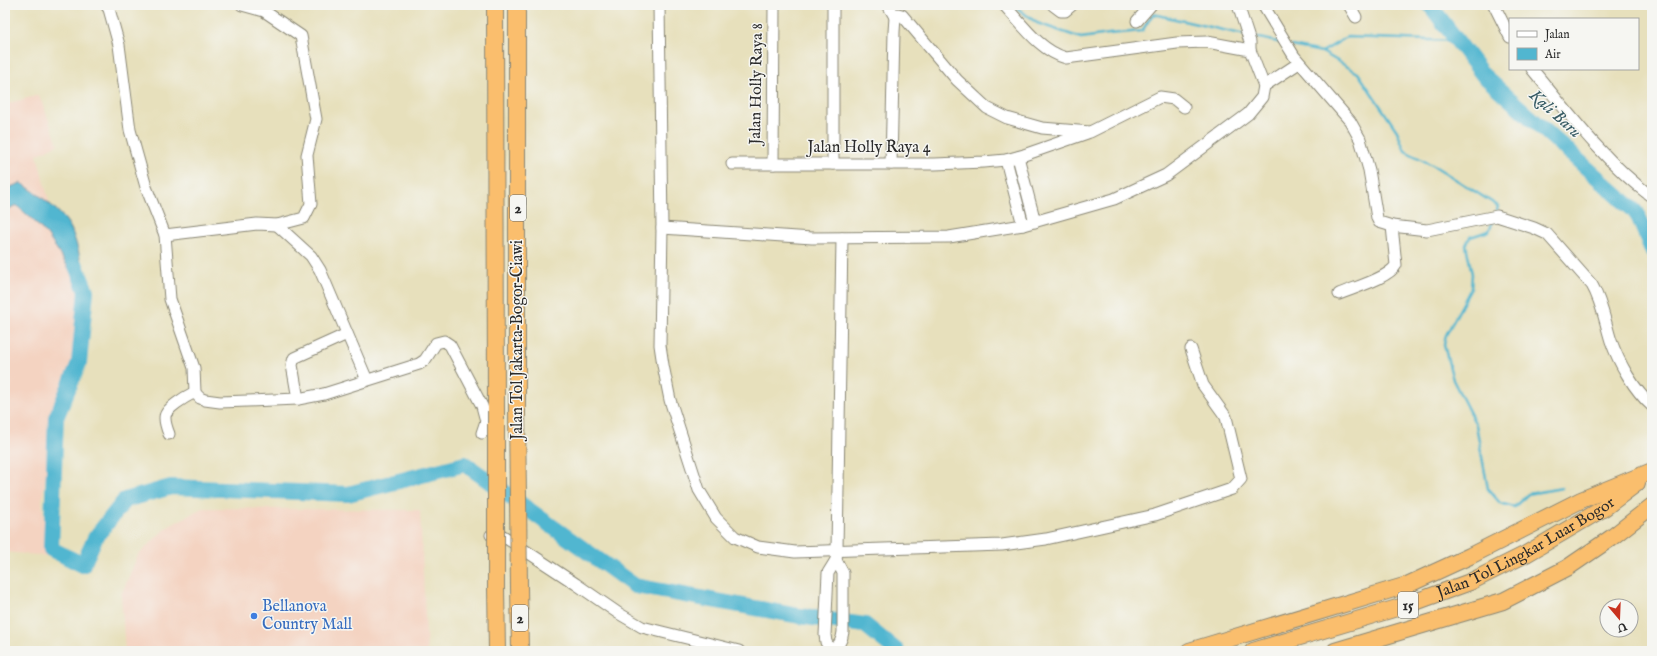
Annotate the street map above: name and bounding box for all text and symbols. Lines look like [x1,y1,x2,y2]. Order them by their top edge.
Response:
legend [1509,18,1639,70]
street label: Jalan Holly Raya 8 [746,23,768,147]
text: Jalan [1543,27,1570,43]
text: Air [1544,47,1561,62]
water label: Kali Baru [1524,84,1586,143]
street label: Jalan Holly Raya 4 [805,138,931,158]
road number: 2 [510,195,526,221]
street label: Jalan Tol Jakarta–Bogor–Ciawi [508,240,528,442]
street label: Jalan Tol Lingkar Luar Bogor [1432,493,1619,604]
road number: 15 [1398,592,1418,618]
place label: Bellanova Country Mall [262,597,353,635]
north arrow [1599,598,1639,638]
road number: 2 [512,605,528,631]
marker: Bellanova Country Mall [249,611,259,621]
text: U [1615,618,1630,635]

